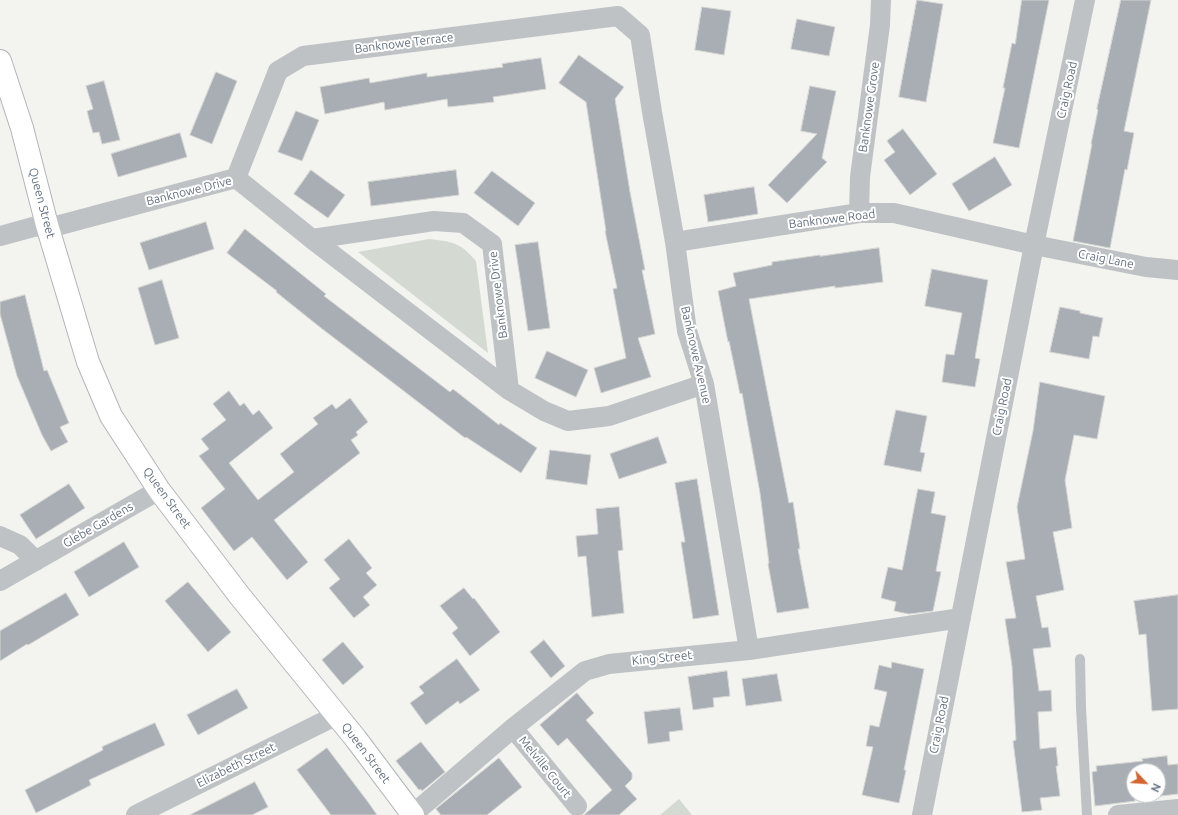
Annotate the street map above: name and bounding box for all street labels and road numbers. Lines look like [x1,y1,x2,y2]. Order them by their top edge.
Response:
street label: Banknowe Terrace [354,30,454,56]
street label: Craig Road [1054,60,1080,120]
street label: Banknowe Grove [856,61,882,153]
street label: Queen Street [26,166,58,240]
street label: Banknowe Drive [145,173,233,209]
street label: Banknowe Road [788,207,876,231]
street label: Craig Lane [1077,247,1135,271]
street label: Banknowe Drive [486,251,510,339]
street label: Banknowe Avenue [678,305,714,405]
street label: Craig Road [989,377,1015,437]
street label: Queen Street [140,464,194,532]
street label: Glebe Gardens [60,499,136,551]
street label: King Street [631,648,693,668]
street label: Craig Road [926,695,952,755]
street label: Queen Street [338,720,394,786]
street label: Melville Court [516,733,574,801]
street label: Elizabeth Street [194,740,278,790]

